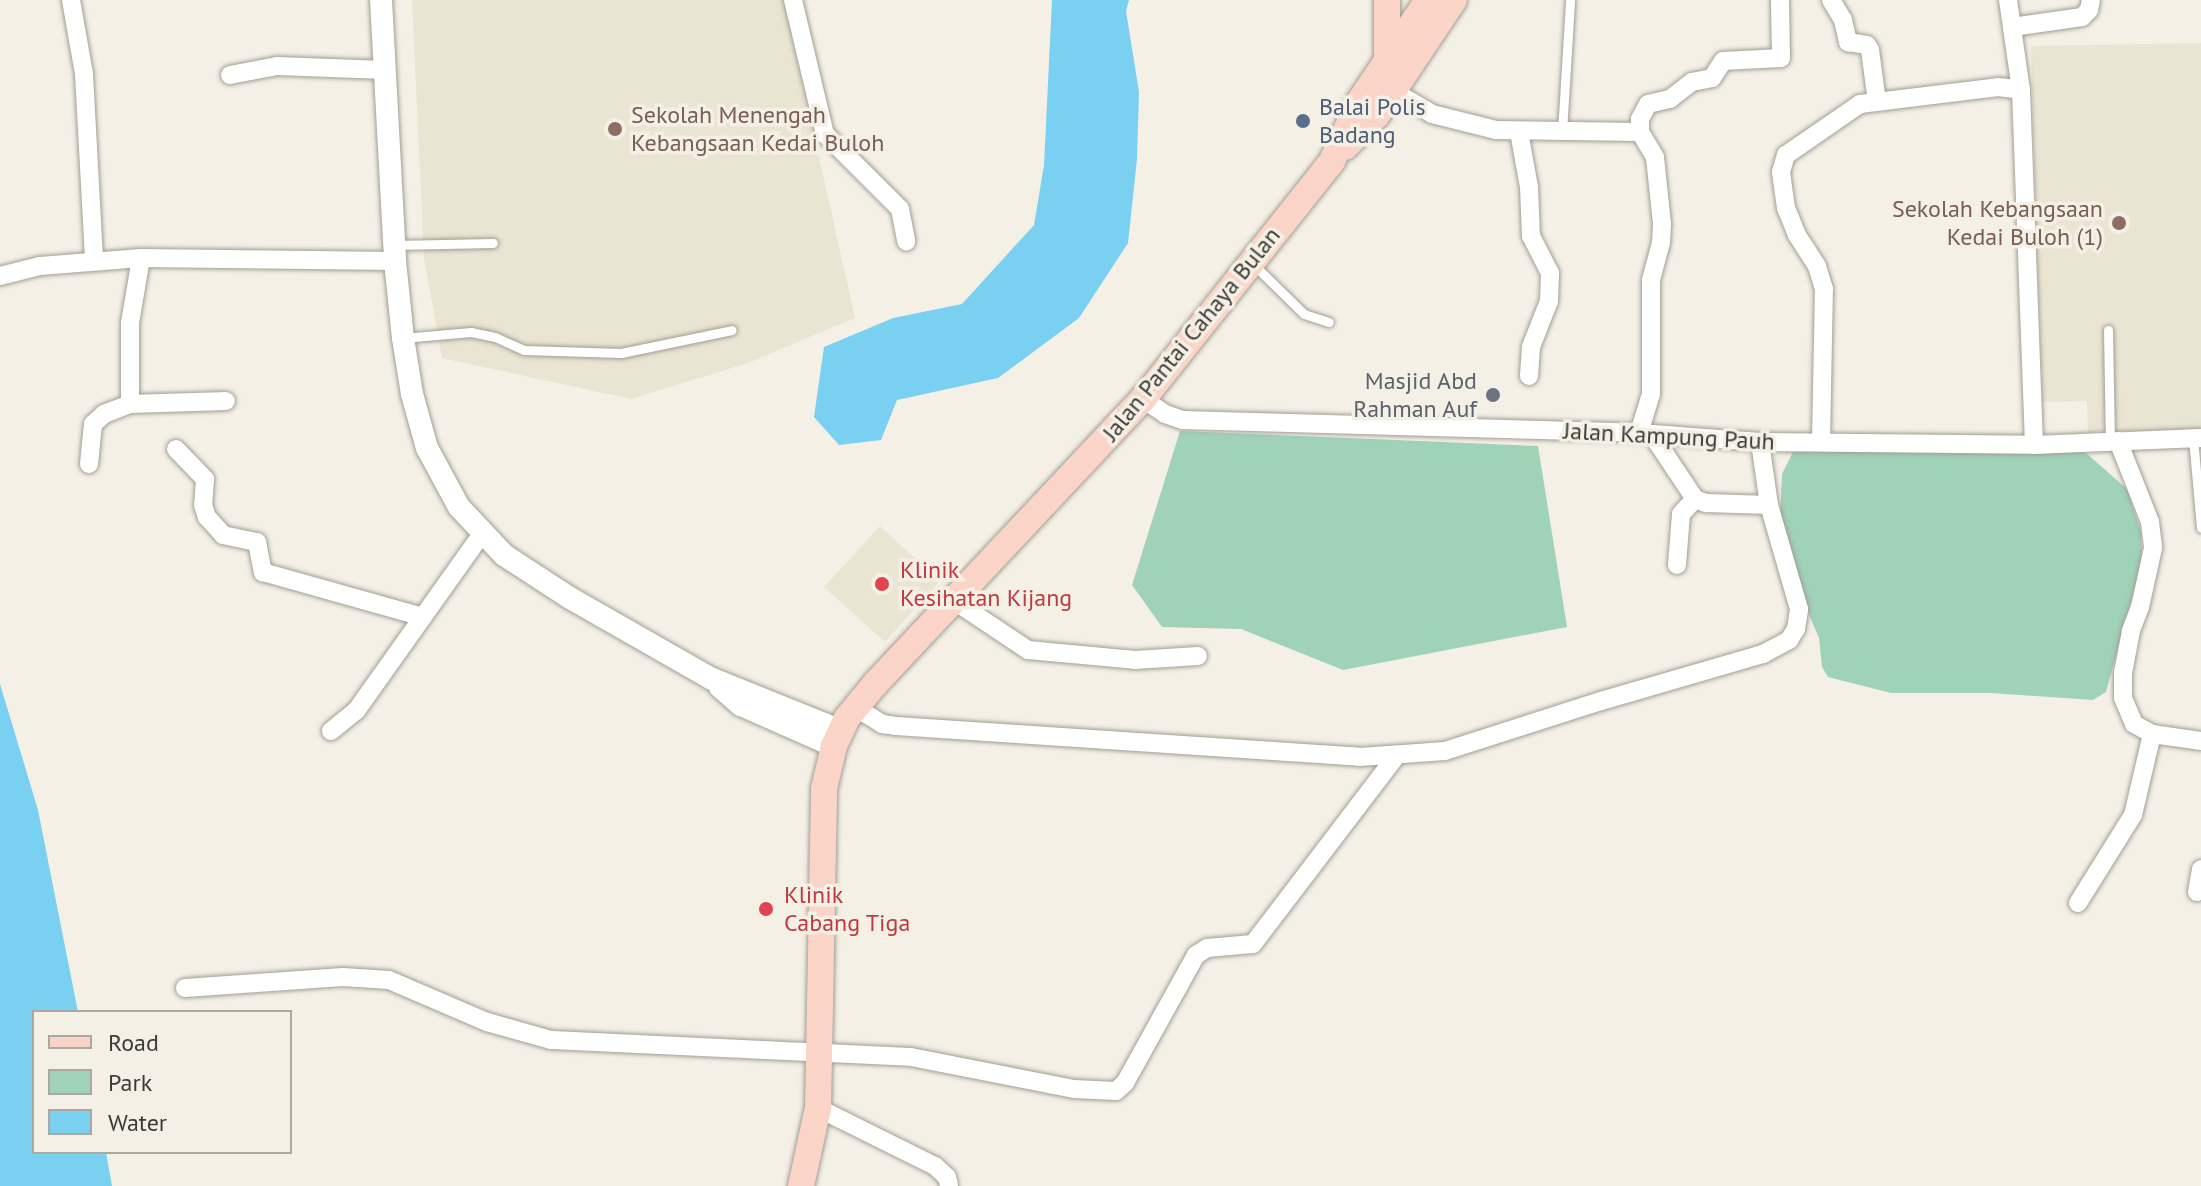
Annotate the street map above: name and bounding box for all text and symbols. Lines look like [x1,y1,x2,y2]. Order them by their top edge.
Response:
place label: Balai Polis Badang [1319,93,1426,149]
place label: Sekolah Menengah Kebangsaan Kedai Buloh [631,101,884,157]
marker: Balai Polis Badang [1294,112,1312,130]
marker: Sekolah Menengah Kebangsaan Kedai Buloh [606,120,624,138]
place label: Sekolah Kebangsaan Kedai Buloh (1) [1892,195,2103,251]
marker: Sekolah Kebangsaan Kedai Buloh (1) [2110,214,2128,232]
street label: Jalan Pantai Cahaya Bulan [1096,221,1286,447]
place label: Masjid Abd Rahman Auf [1352,367,1477,423]
marker: Masjid Abd Rahman Auf [1484,386,1502,404]
street label: Jalan Kampung Pauh [1563,416,1775,456]
place label: Klinik Kesihatan Kijang [900,556,1072,612]
marker: Klinik Kesihatan Kijang [871,573,893,595]
place label: Klinik Cabang Tiga [784,881,911,937]
marker: Klinik Cabang Tiga [755,898,777,920]
legend [32,1010,292,1154]
text: Road [108,1027,159,1058]
text: Park [108,1067,152,1098]
text: Water [108,1107,167,1138]

